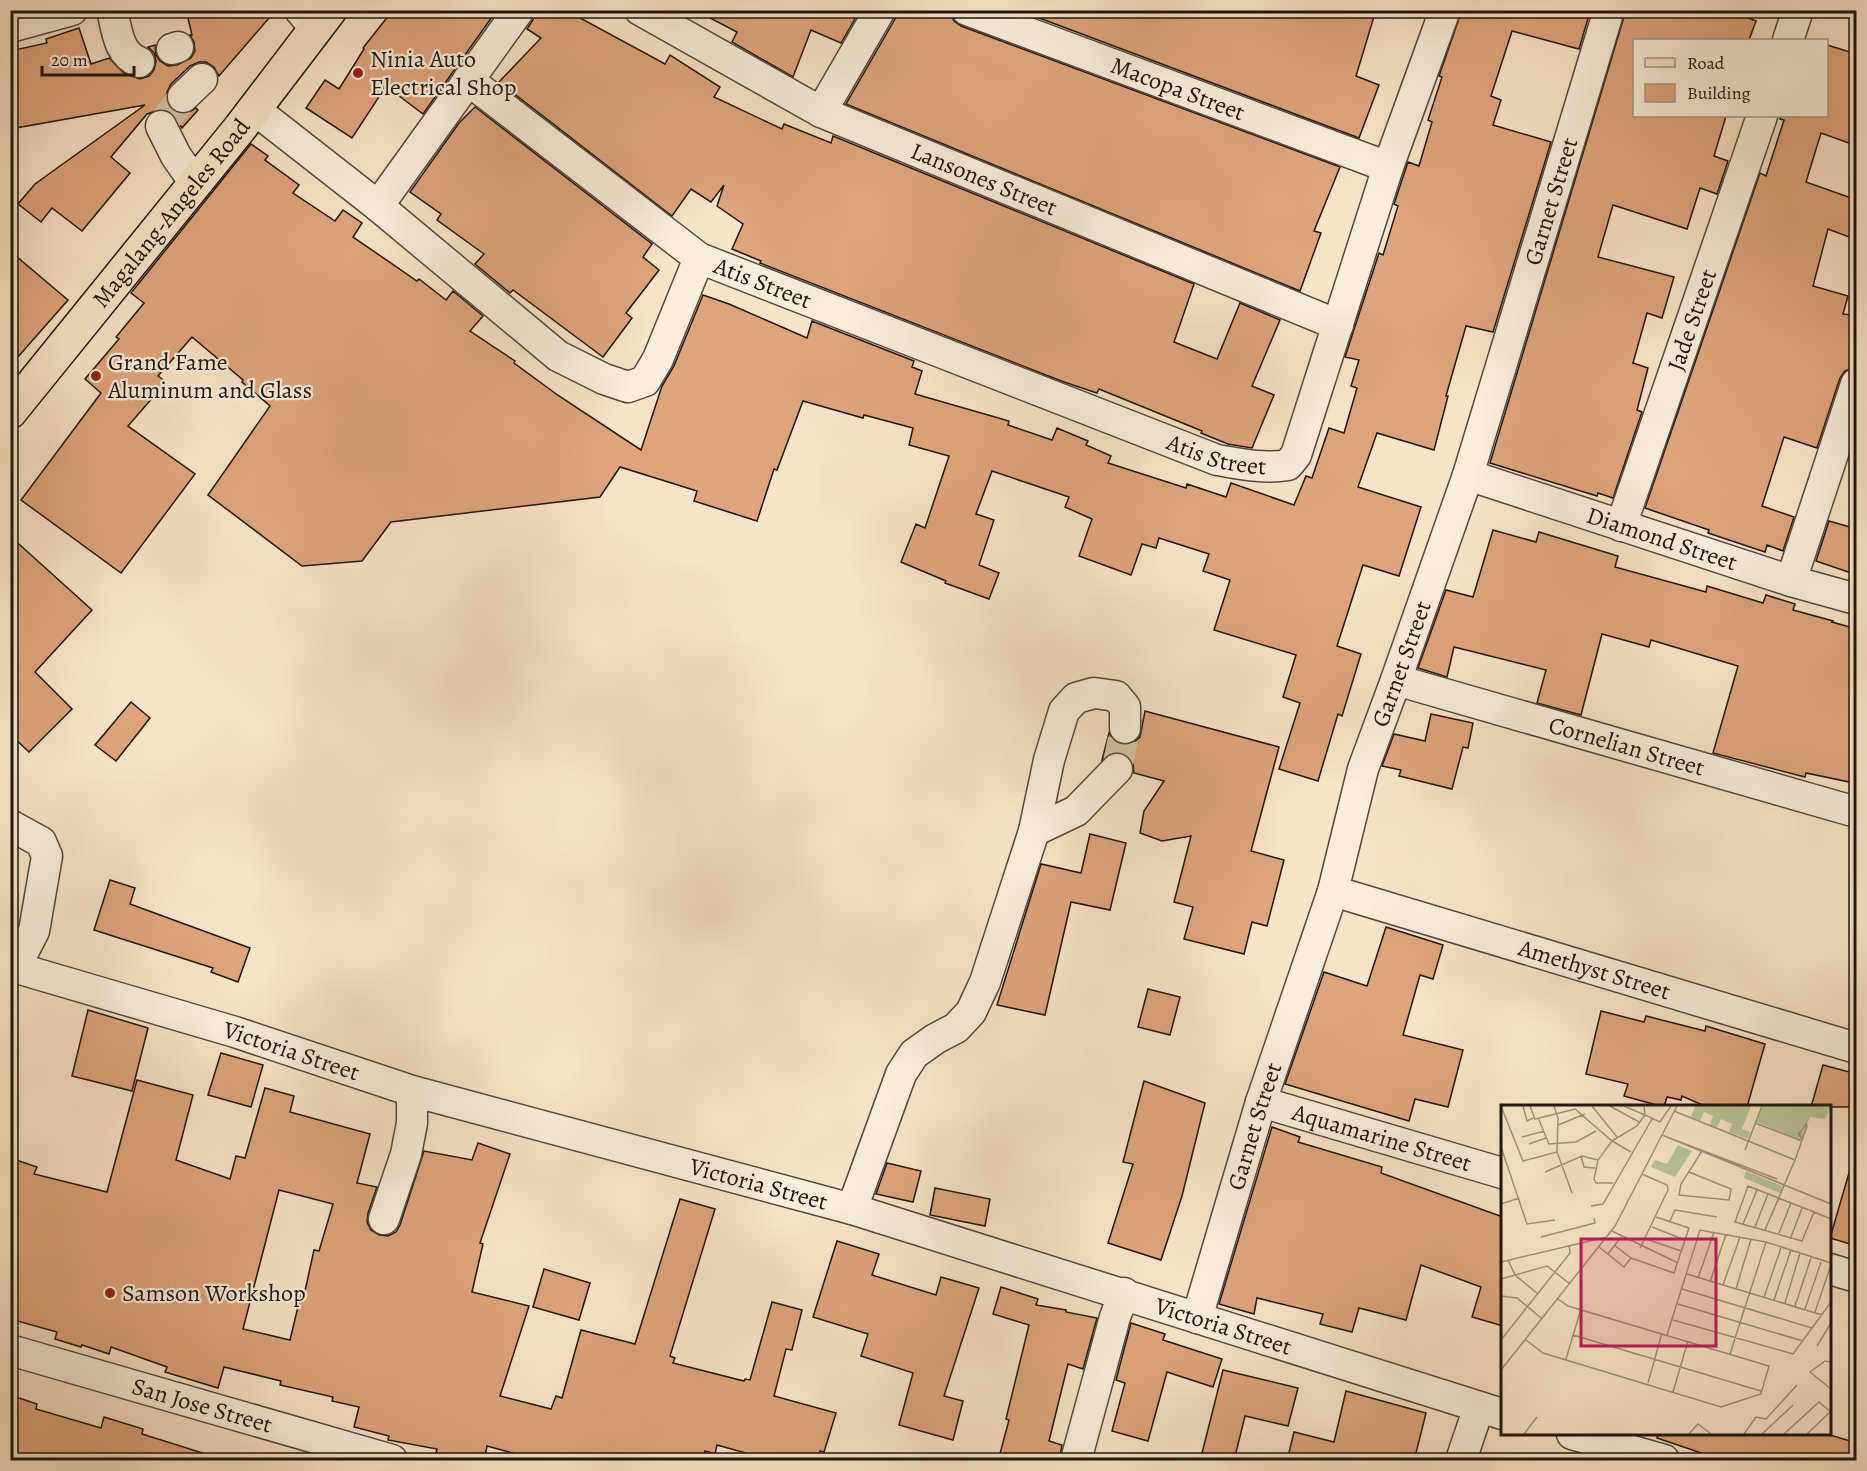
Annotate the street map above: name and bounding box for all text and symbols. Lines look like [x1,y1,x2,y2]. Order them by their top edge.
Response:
scale bar [42,39,134,77]
legend [1633,39,1828,117]
place label: Ninia Auto Electrical Shop [370,43,517,103]
text: 20 m [51,48,88,72]
street label: Macopa Street [1106,49,1249,128]
text: Road [1687,51,1725,75]
marker: Ninia Auto Electrical Shop [351,66,365,80]
text: Building [1687,81,1751,105]
street label: Magalang-Angeles Road [85,112,258,314]
street label: Garnet Street [1517,134,1585,269]
street label: Lansones Street [906,135,1062,224]
street label: Atis Street [708,249,816,316]
street label: Jade Street [1660,265,1724,375]
place label: Grand Fame Aluminum and Glass [107,346,312,406]
marker: Grand Fame Aluminum and Glass [89,369,103,383]
street label: Atis Street [1161,426,1267,482]
street label: Diamond Street [1582,499,1741,578]
street label: Garnet Street [1364,596,1439,731]
street label: Cornelian Street [1545,709,1708,784]
street label: Amethyst Street [1514,931,1674,1007]
street label: Victoria Street [219,1013,364,1088]
street label: Garnet Street [1220,1058,1289,1194]
street label: Aquamarine Street [1288,1096,1475,1179]
inset map [1501,1105,1831,1435]
street label: Victoria Street [685,1150,831,1218]
place label: Samson Workshop [122,1277,306,1309]
marker: Samson Workshop [103,1286,117,1300]
street label: Victoria Street [1150,1289,1296,1363]
street label: San Jose Street [128,1370,276,1441]

